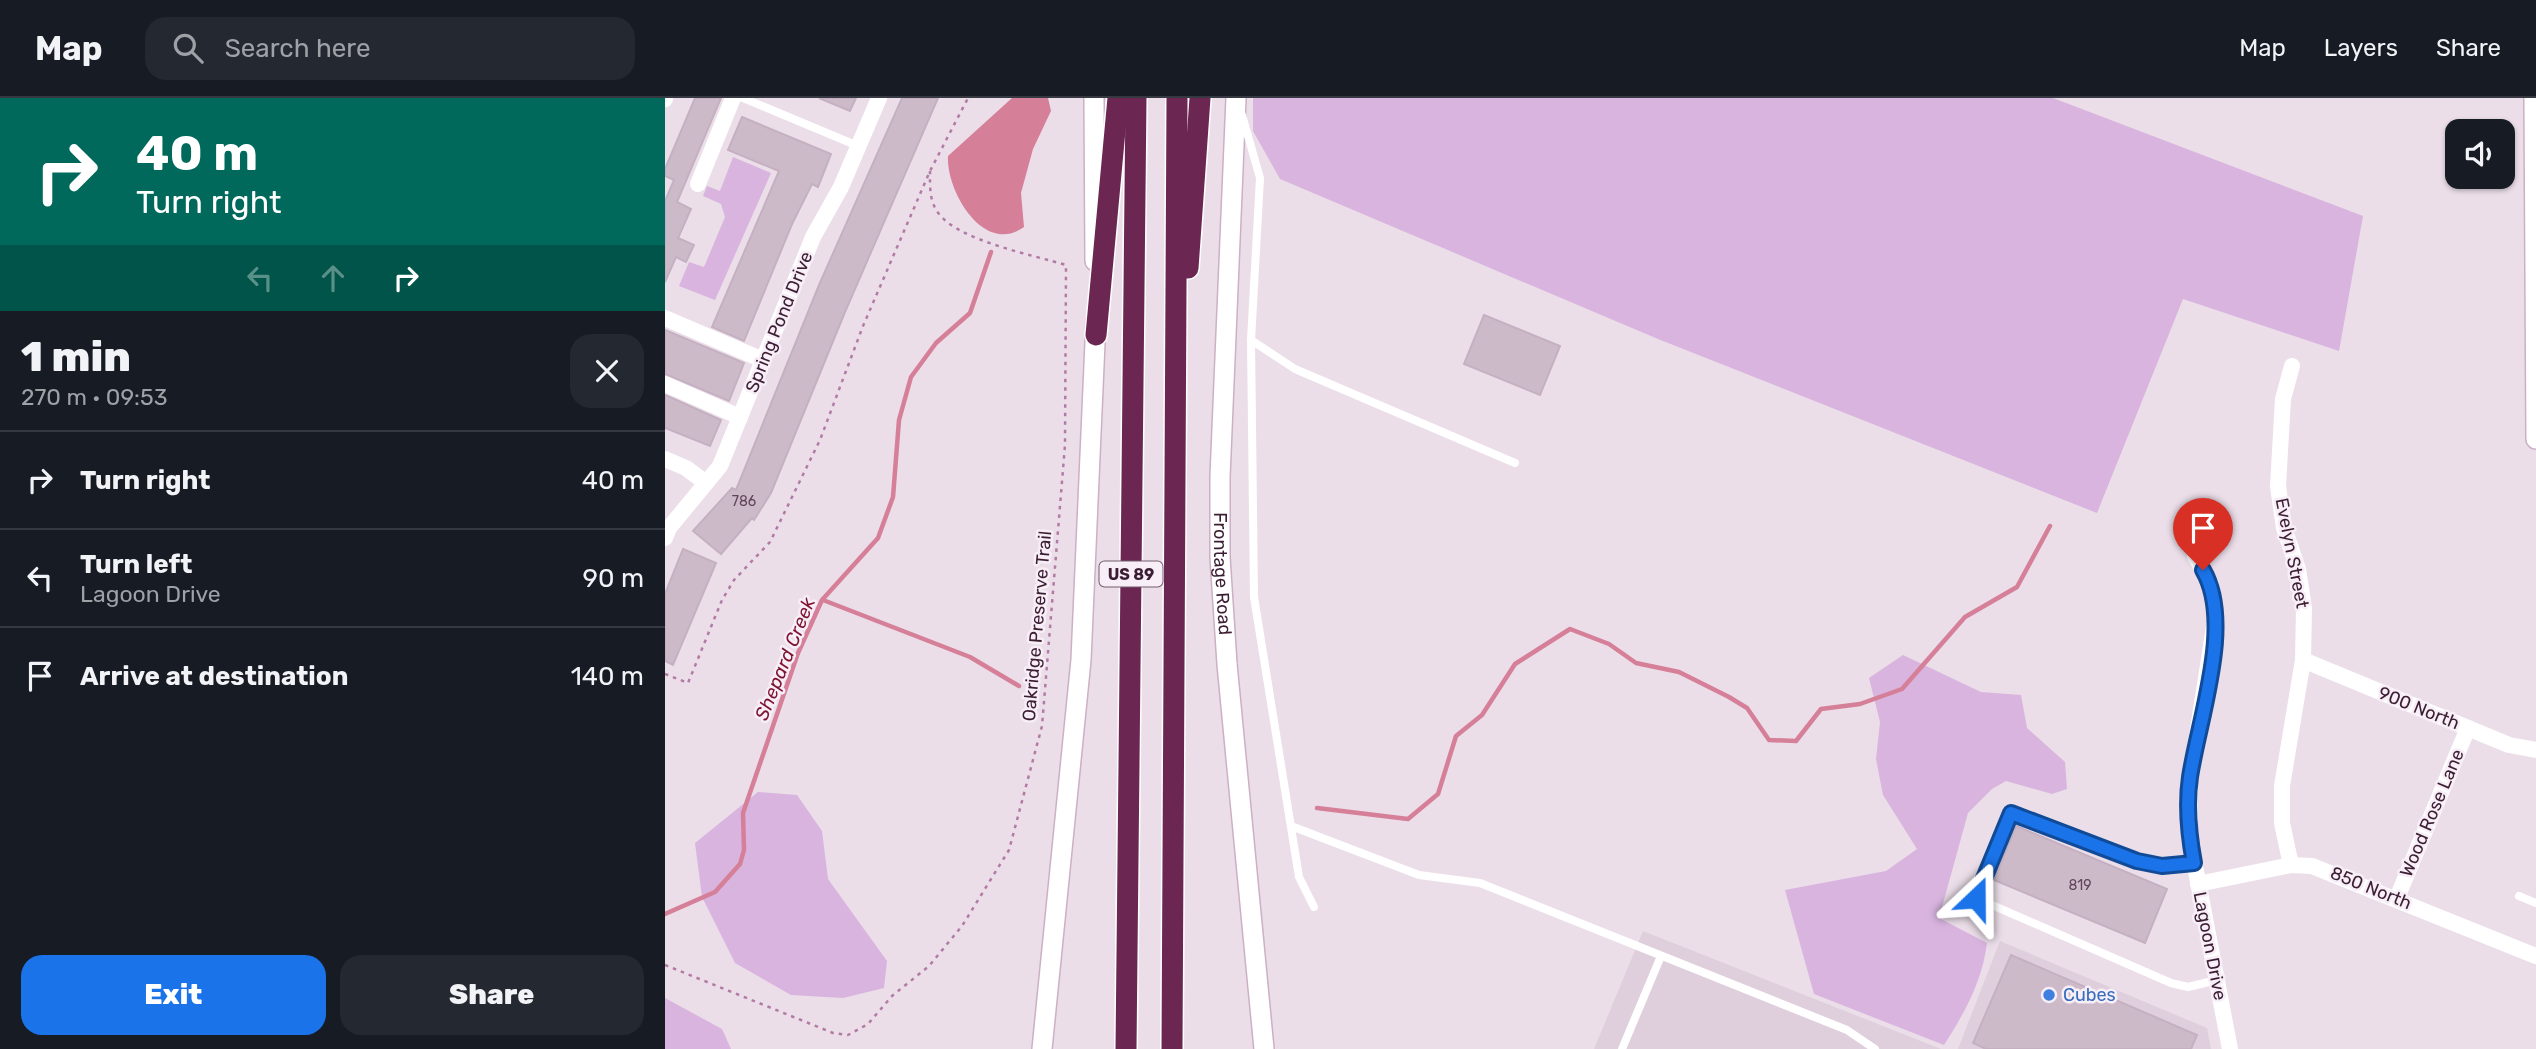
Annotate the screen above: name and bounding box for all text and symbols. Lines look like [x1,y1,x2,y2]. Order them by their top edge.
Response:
search box [145,17,635,80]
text: Map [35,29,103,68]
icon: search [169,29,207,67]
text: Search here [225,33,370,64]
text: Map [2239,34,2286,62]
text: Layers [2324,34,2398,62]
text: Share [2436,34,2501,62]
map controls [2445,119,2515,189]
button: sound [2445,119,2515,189]
text: 40 m [136,124,258,182]
icon: right [21,126,112,217]
text: Turn right [136,183,281,221]
street label: Spring Pond Drive [741,248,817,396]
icon: left [241,259,279,297]
icon: ahead [314,259,352,297]
icon: right [387,259,425,297]
text: 1 min [21,332,131,382]
button: close [570,334,644,408]
text: 270 m · 09:53 [21,383,167,411]
icon: right [21,461,59,499]
text: Turn right [80,465,210,496]
text: 40 m [582,465,644,496]
house number: 786 [732,493,756,510]
street label: Evelyn Street [2271,496,2313,610]
pin [2173,498,2233,570]
icon: arrive [2184,509,2222,547]
street label: Frontage Road [1209,512,1236,636]
street label: Oakridge Preserve Trail [1018,530,1056,722]
text: Turn left [80,549,192,580]
icon: left [21,559,59,597]
road number: US 89 [1099,561,1163,587]
text: 90 m [583,563,644,594]
text: Lagoon Drive [80,580,221,608]
water label: Shepard Creek [750,594,820,724]
icon: arrive [21,657,59,695]
text: Arrive at destination [80,661,348,692]
text: 140 m [571,661,644,692]
street label: 900 North [2375,682,2463,734]
street label: Wood Rose Lane [2395,746,2469,880]
position arrow [1939,861,2013,935]
street label: 850 North [2327,862,2415,914]
house number: 819 [2068,877,2092,894]
street label: Lagoon Drive [2189,890,2231,1002]
button: Exit [21,955,326,1035]
button: Share [340,955,644,1035]
place label: Cubes [2063,984,2116,1006]
marker: Cubes [2041,987,2057,1003]

